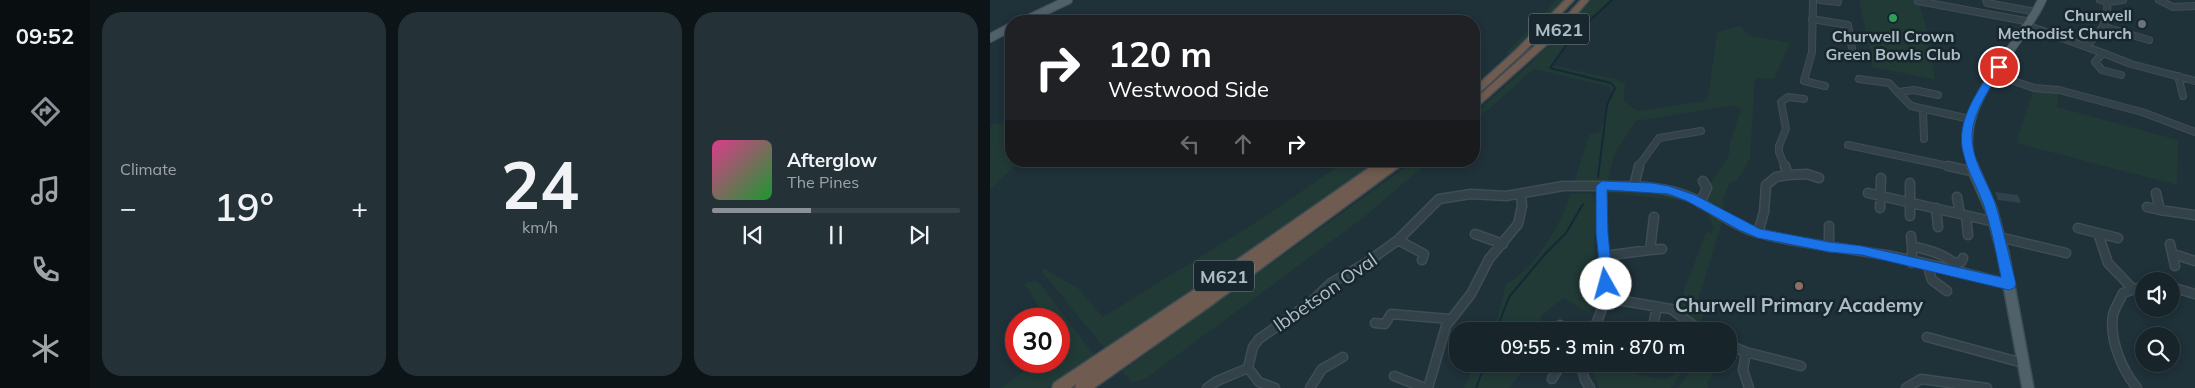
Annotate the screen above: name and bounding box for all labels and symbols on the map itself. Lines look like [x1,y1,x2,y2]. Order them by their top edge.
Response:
place label: Churwell Methodist Church [1998,5,2132,43]
marker: Churwell Crown Green Bowls Club [1887,12,1899,24]
road number: M621 [1529,13,1589,44]
marker: Churwell Methodist Church [2136,18,2148,30]
place label: Churwell Crown Green Bowls Club [1825,26,1961,64]
pin [1978,46,2020,88]
street label: Ibbetson Oval [1268,247,1382,337]
position arrow [1579,257,1631,309]
road number: M621 [1194,260,1254,292]
marker: Churwell Primary Academy [1793,280,1805,292]
place label: Churwell Primary Academy [1675,293,1924,317]
speed limit sign: 30 [1005,308,1070,373]

